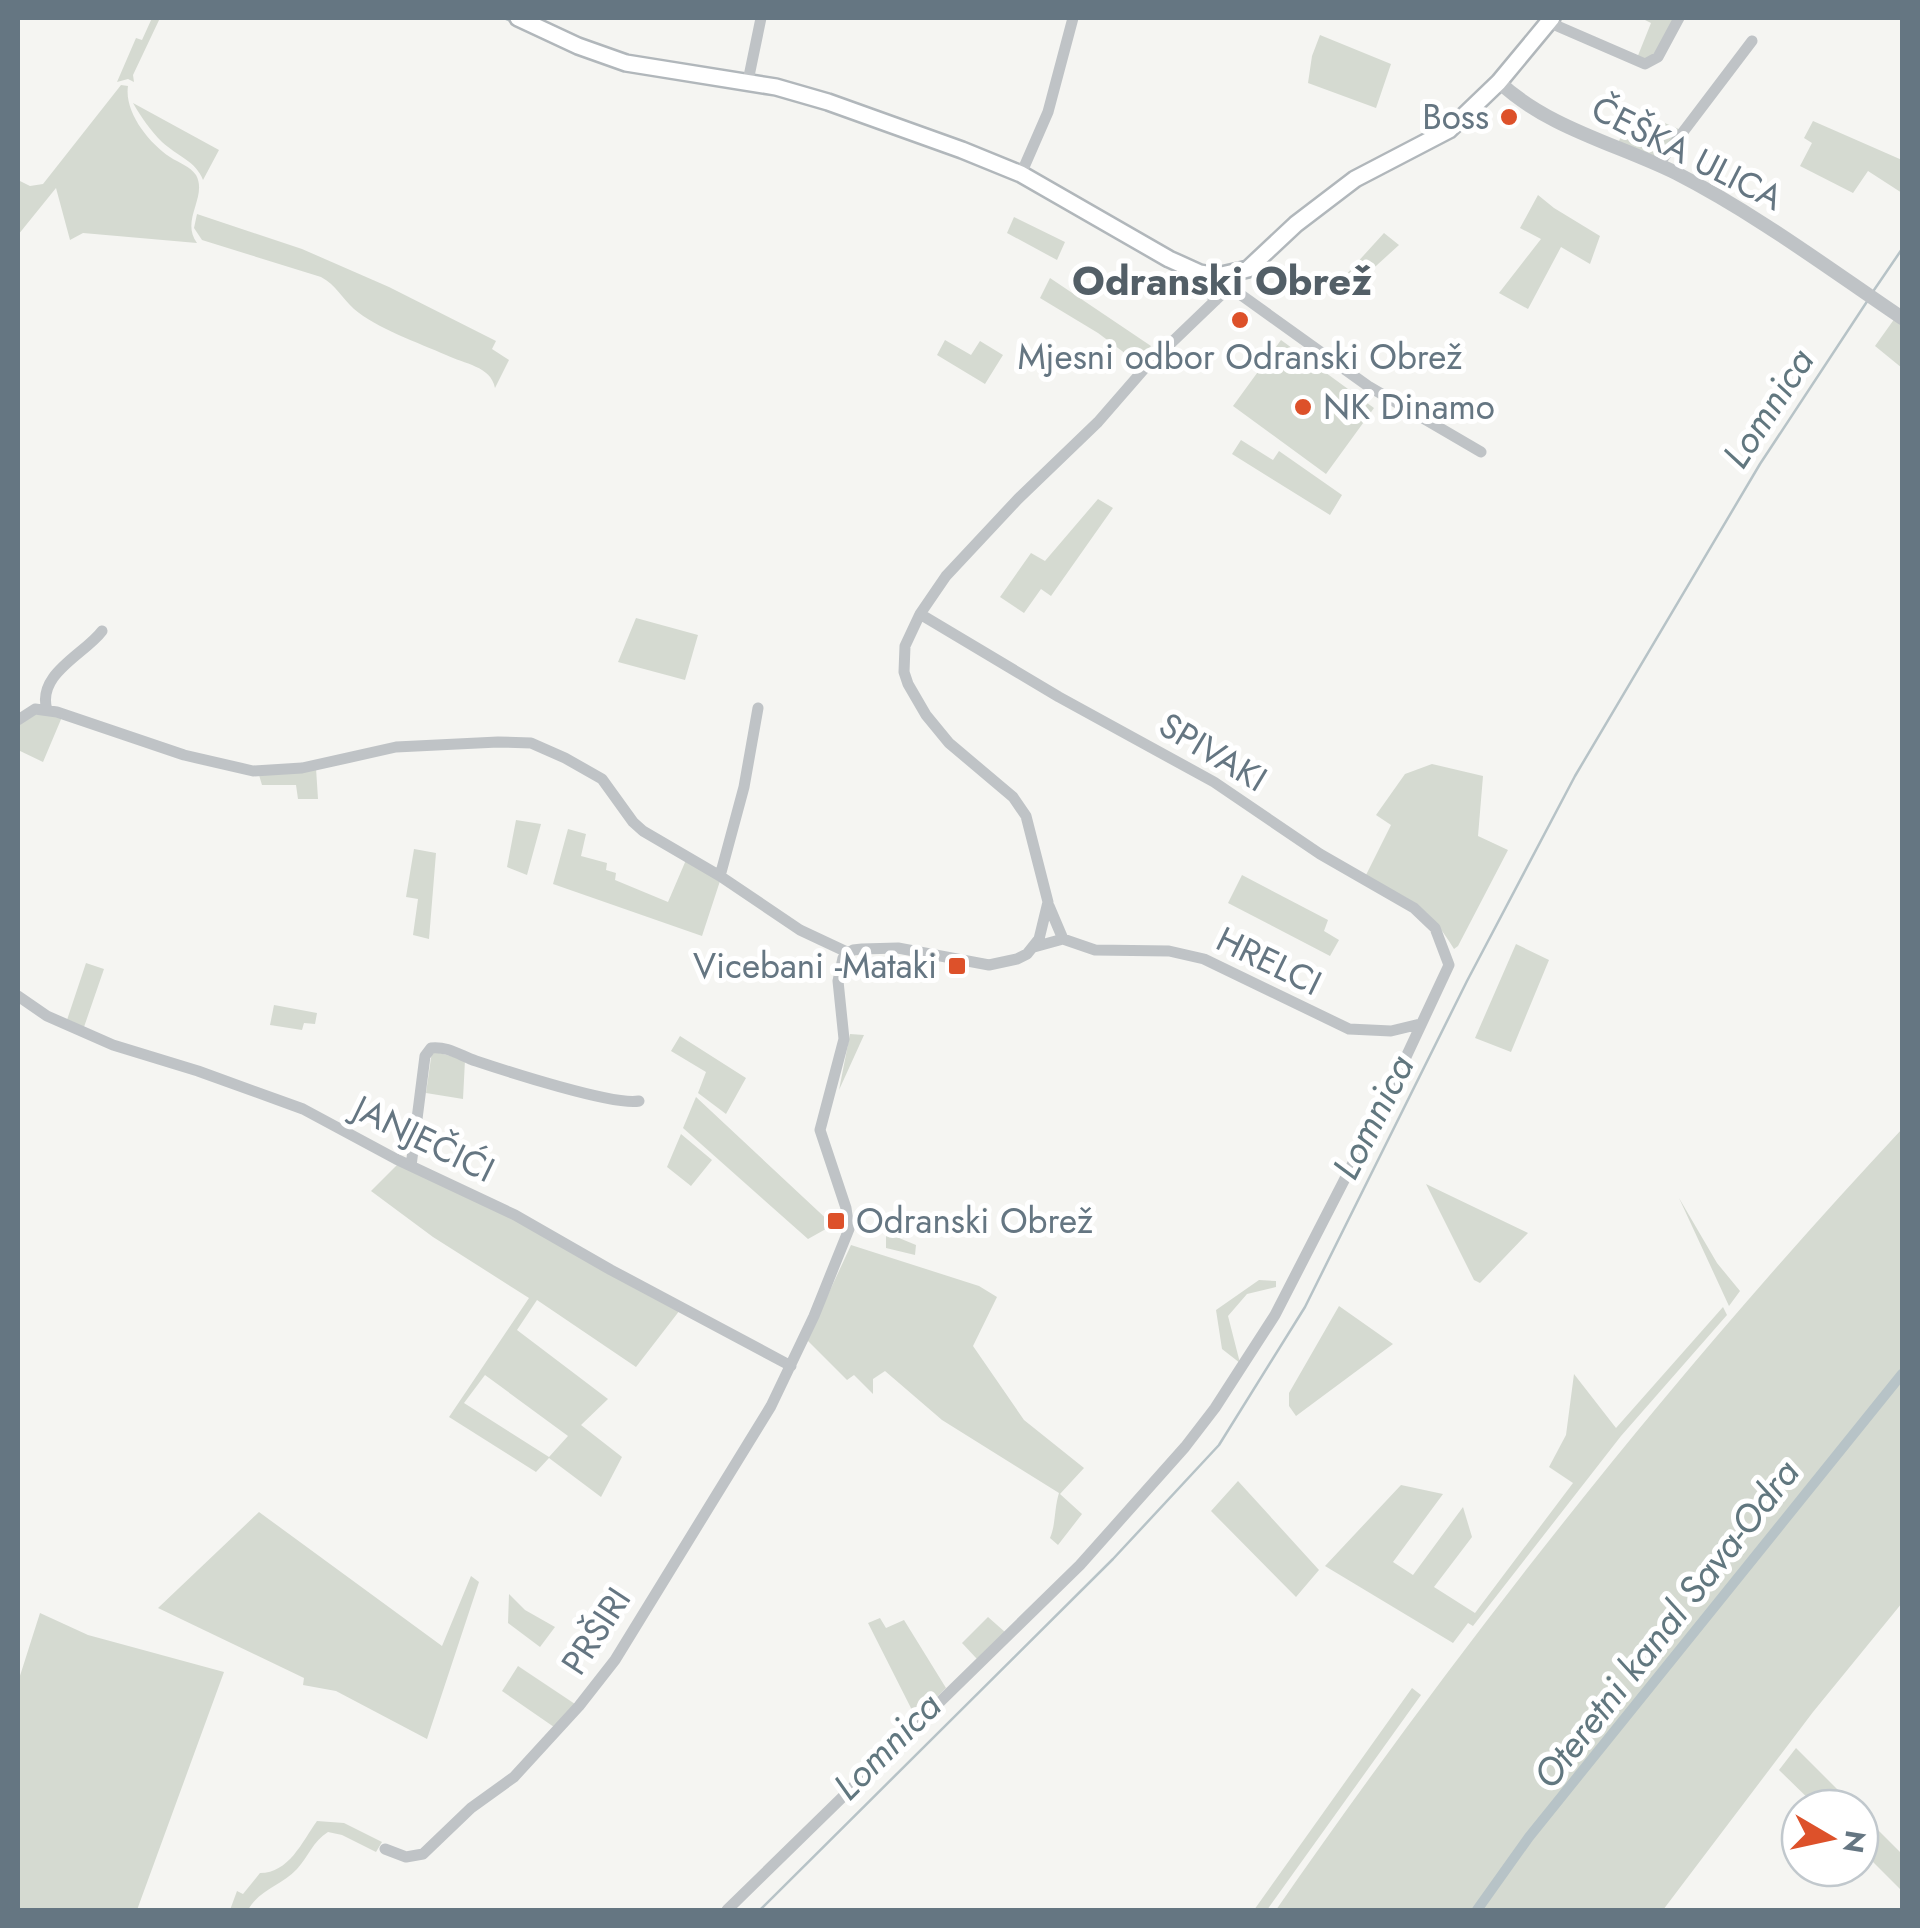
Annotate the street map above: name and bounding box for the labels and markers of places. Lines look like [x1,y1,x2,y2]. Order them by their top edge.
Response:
place label: Boss [1422,92,1489,142]
marker: Boss [1498,106,1520,128]
marker: Mjesni odbor Odranski Obrež [1229,309,1251,331]
place label: Mjesni odbor Odranski Obrež [1018,332,1462,382]
place label: NK Dinamo [1323,382,1495,432]
marker: NK Dinamo [1292,396,1314,418]
place label: Vicebani -Mataki [693,941,937,991]
marker: Vicebani -Mataki [946,955,968,977]
place label: Odranski Obrež [856,1196,1093,1246]
marker: Odranski Obrež [825,1210,847,1232]

